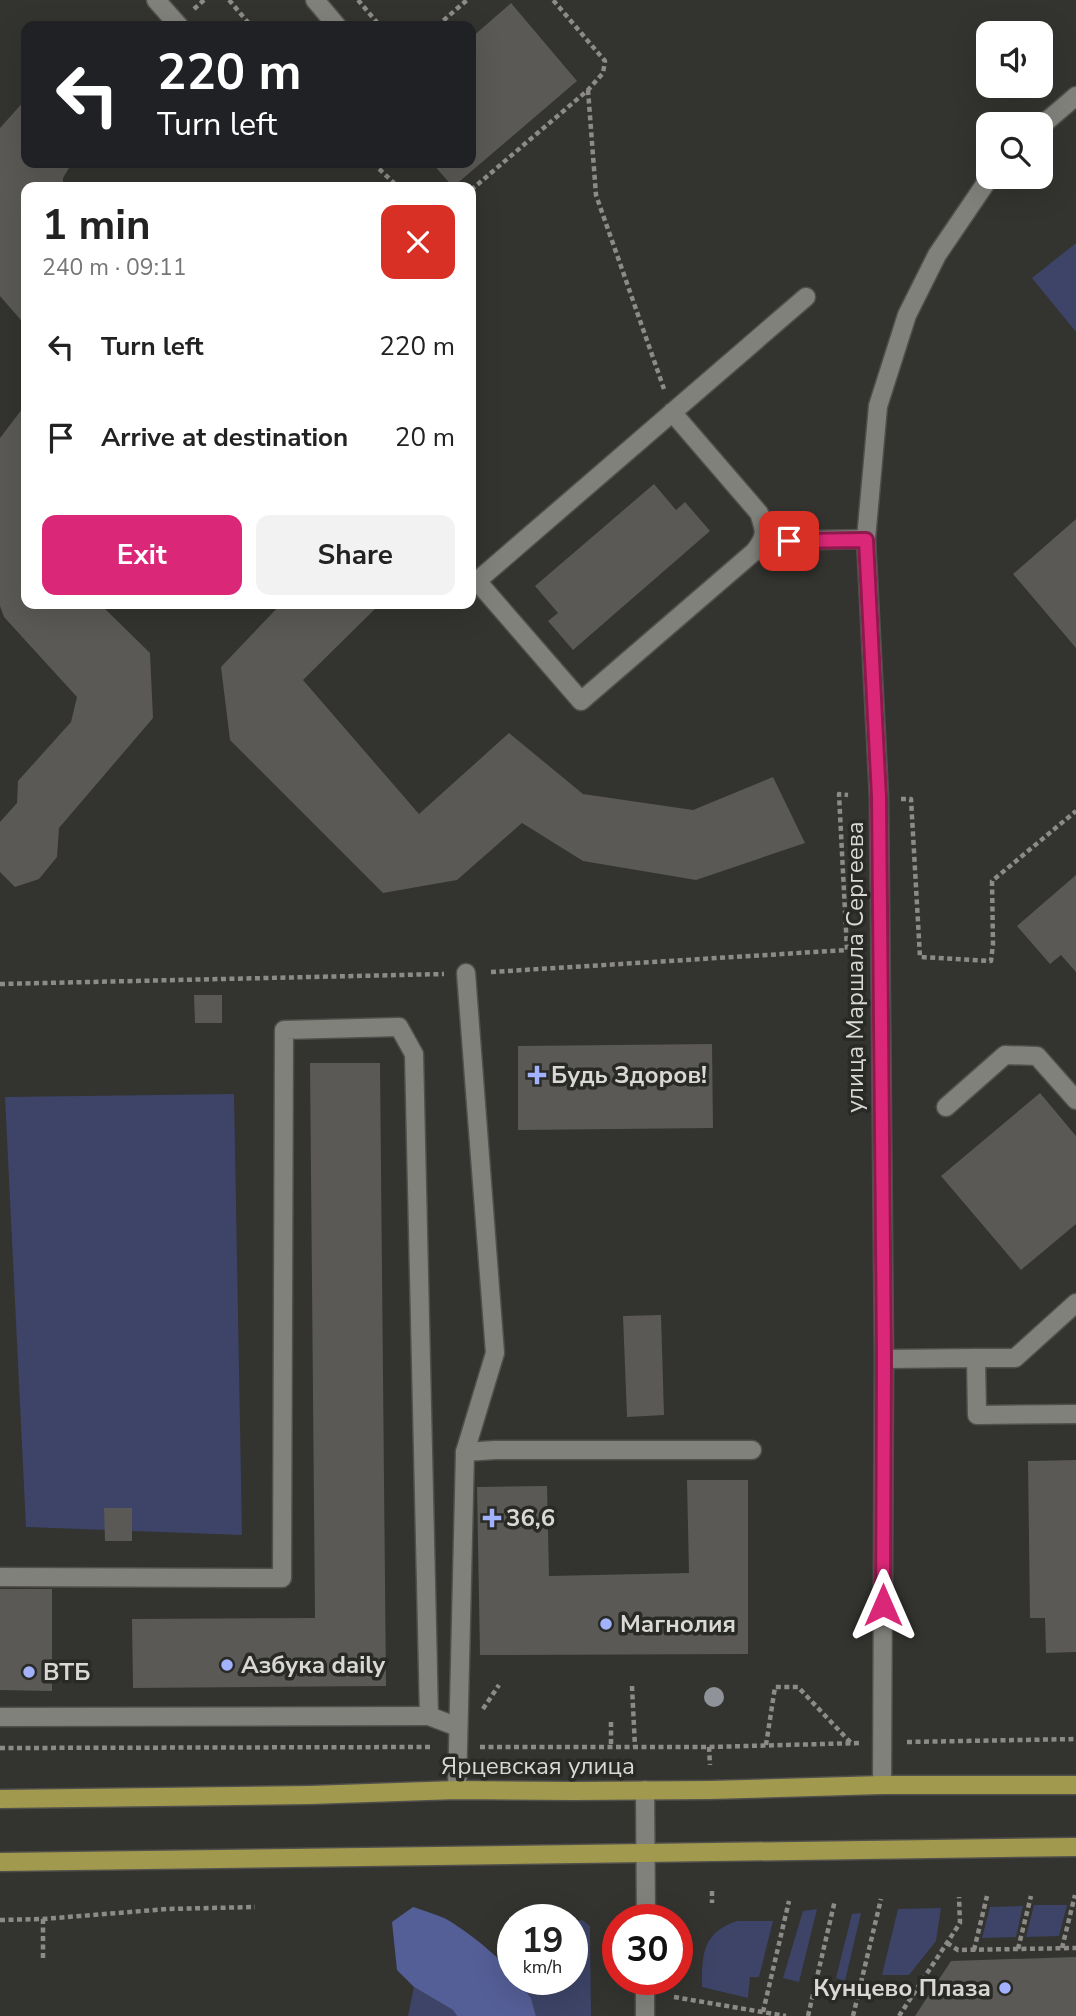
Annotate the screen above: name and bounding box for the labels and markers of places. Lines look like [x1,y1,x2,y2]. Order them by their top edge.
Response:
pin [759,511,819,571]
place label: Будь Здоров! [551,1059,707,1091]
marker: Будь Здоров! [529,1067,545,1083]
place label: 36,6 [506,1502,555,1534]
marker: 36,6 [484,1510,500,1526]
place label: Магнолия [620,1608,736,1640]
marker: Магнолия [598,1616,614,1632]
place label: Азбука daily [241,1649,386,1681]
place label: ВТБ [43,1656,90,1688]
marker: Азбука daily [219,1657,235,1673]
marker: ВТБ [21,1664,37,1680]
place label: Кунцево Плаза [813,1972,991,2004]
marker: Кунцево Плаза [997,1980,1013,1996]

